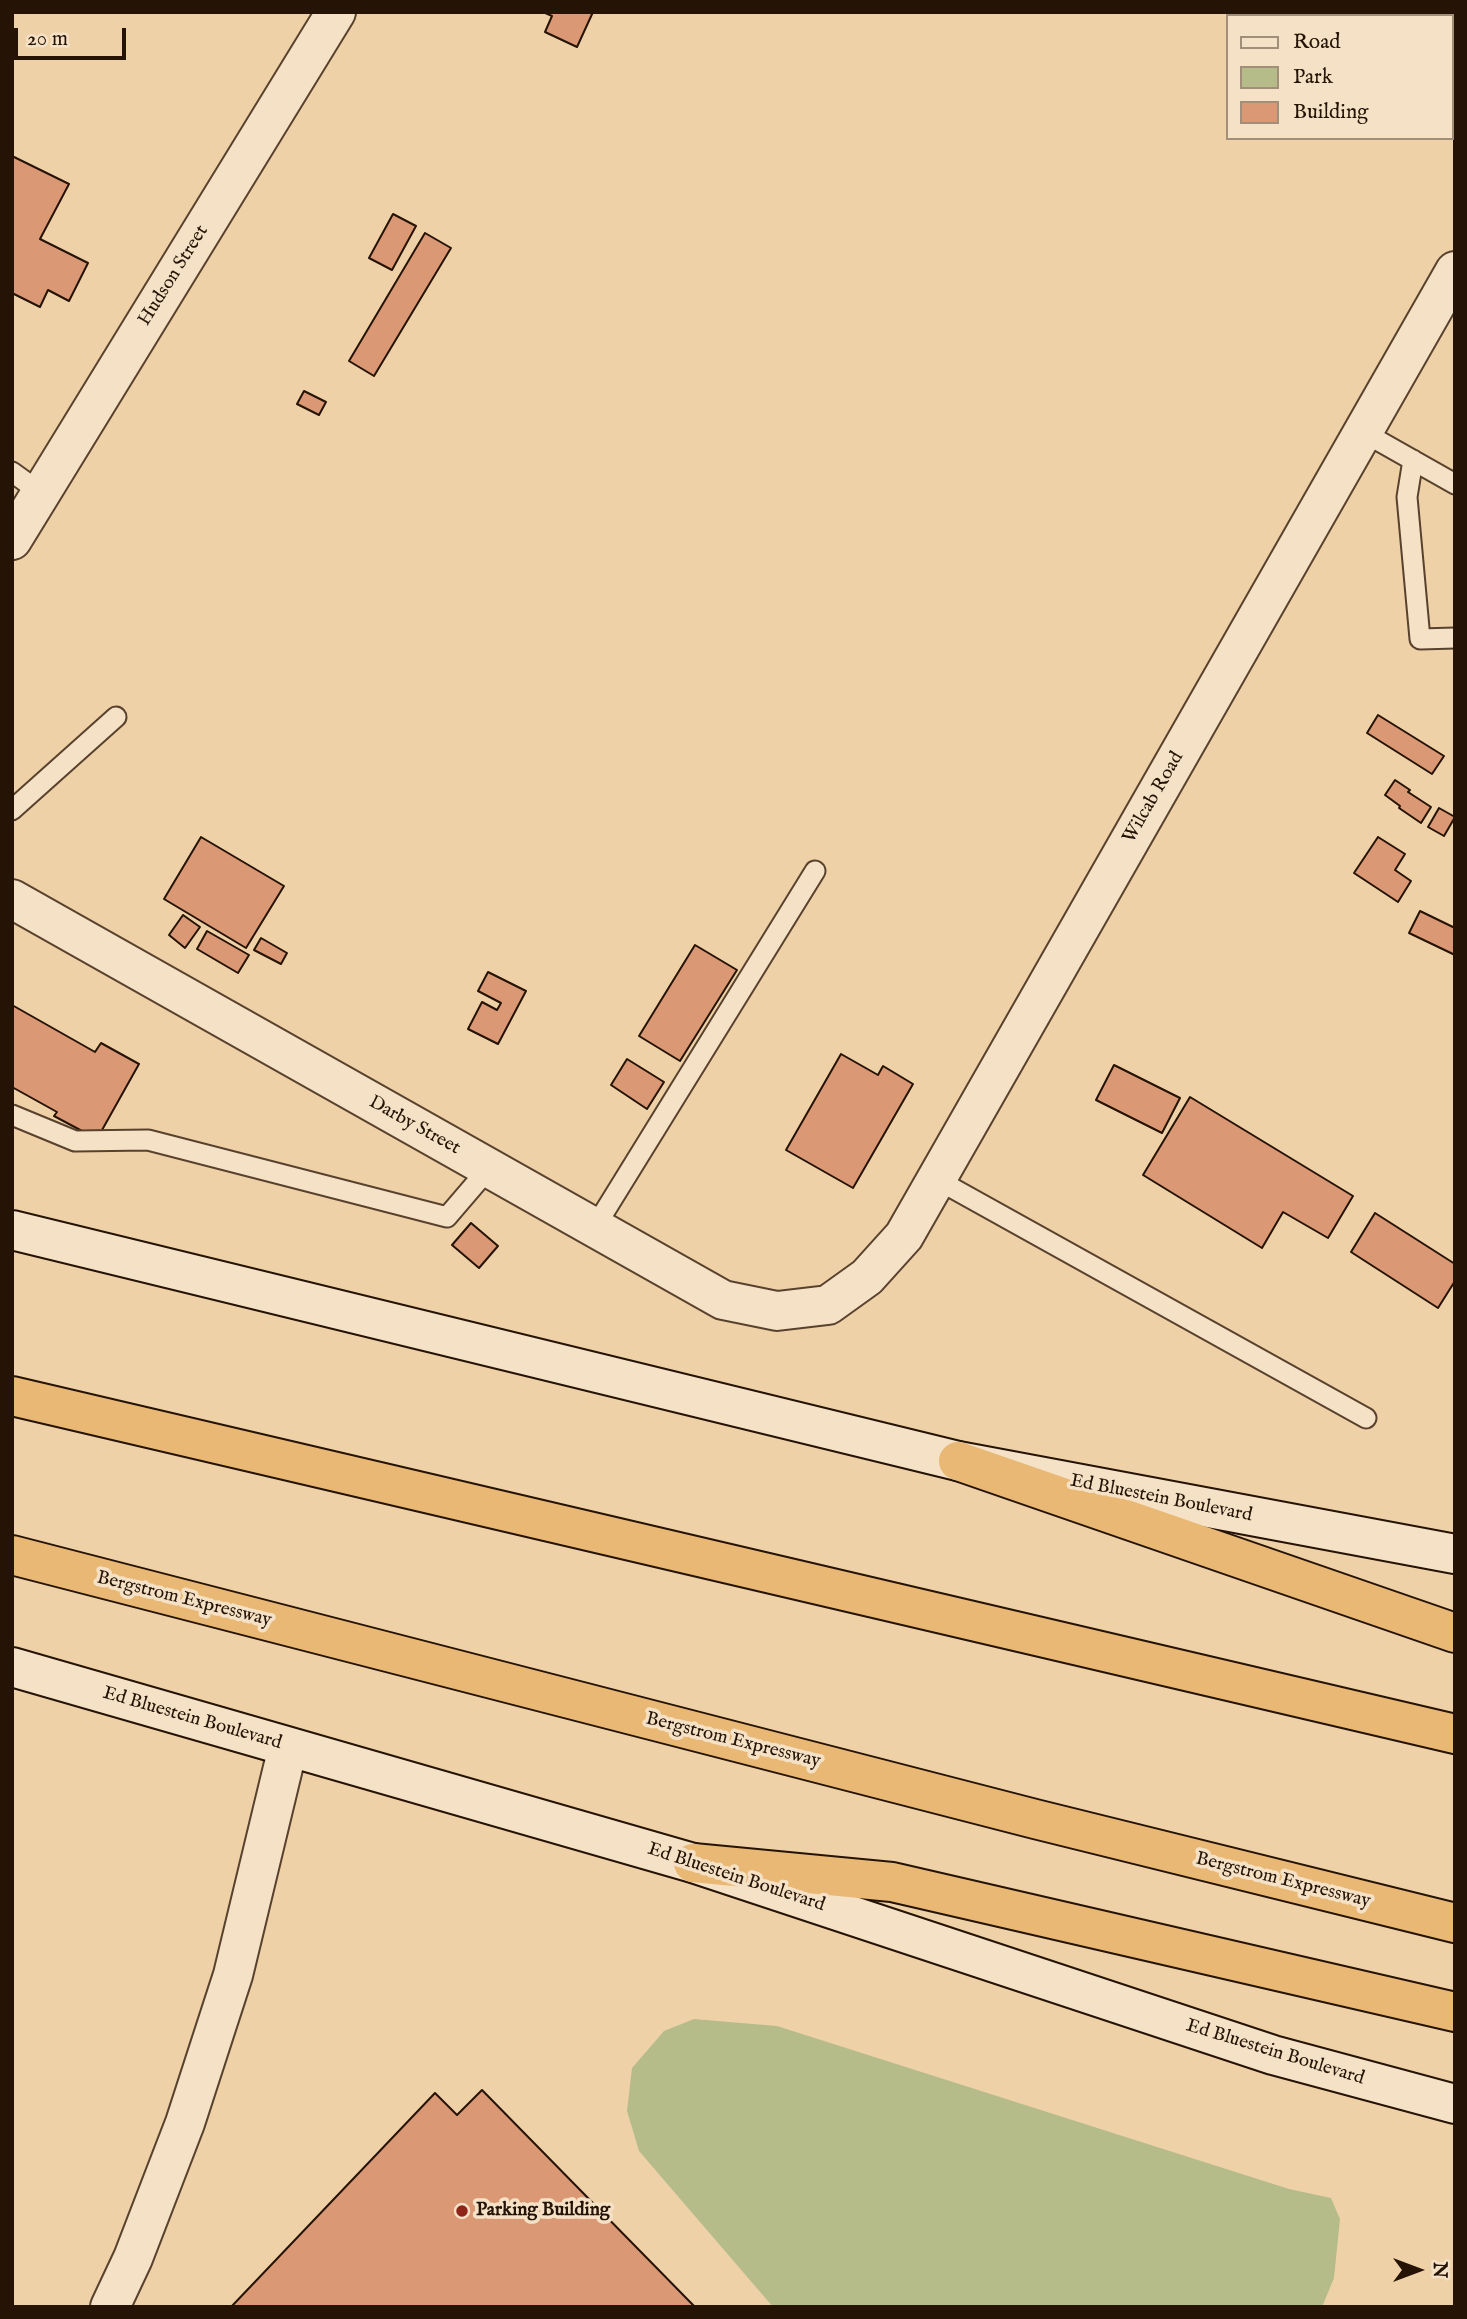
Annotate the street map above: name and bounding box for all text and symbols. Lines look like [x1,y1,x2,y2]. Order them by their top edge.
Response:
scale bar [18,14,130,58]
legend [1226,14,1453,140]
text: 20 m [27,26,68,53]
text: Road [1293,29,1340,56]
text: Park [1293,64,1333,91]
text: Building [1293,99,1368,126]
street label: Hudson Street [134,221,214,331]
street label: Wilcab Road [1119,748,1189,848]
street label: Darby Street [364,1092,464,1160]
street label: Ed Bluestein Boulevard [1068,1470,1254,1528]
street label: Bergstrom Expressway [94,1567,274,1633]
street label: Ed Bluestein Boulevard [100,1683,284,1755]
street label: Bergstrom Expressway [643,1708,823,1774]
street label: Ed Bluestein Boulevard [644,1839,828,1917]
street label: Bergstrom Expressway [1193,1848,1373,1914]
street label: Ed Bluestein Boulevard [1183,2015,1367,2091]
place label: Parking Building [476,2200,610,2222]
marker: Parking Building [454,2203,470,2219]
north arrow [1383,2235,1453,2305]
text: N [1427,2262,1451,2278]

